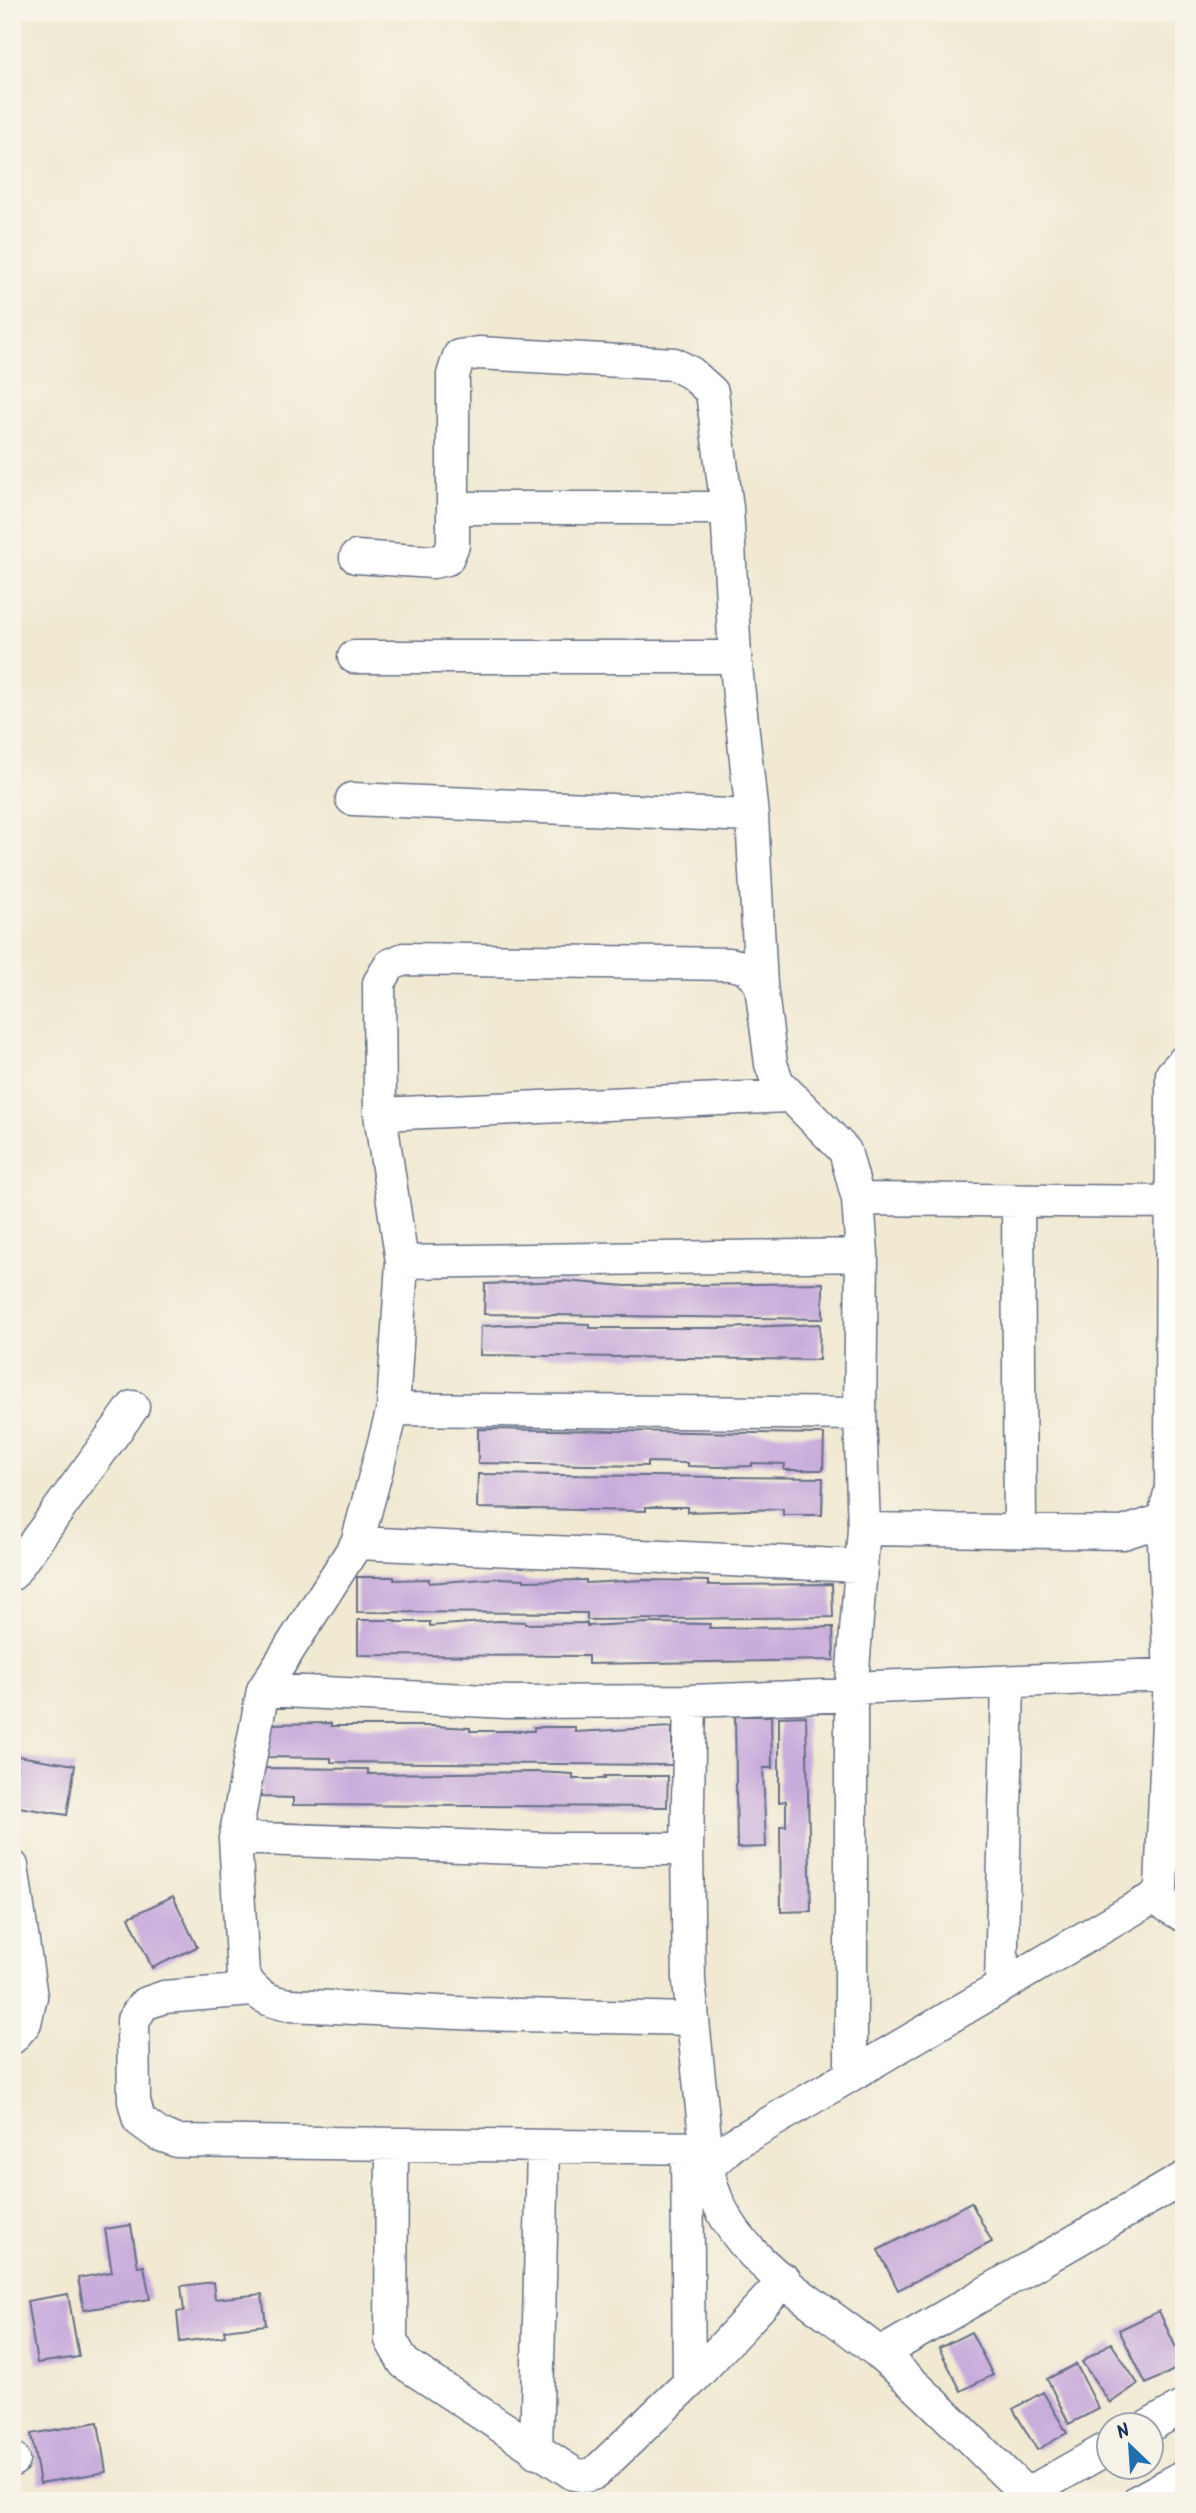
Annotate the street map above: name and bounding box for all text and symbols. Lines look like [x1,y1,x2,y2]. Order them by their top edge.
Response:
north arrow [1094,2412,1164,2482]
text: N [1112,2416,1135,2449]

